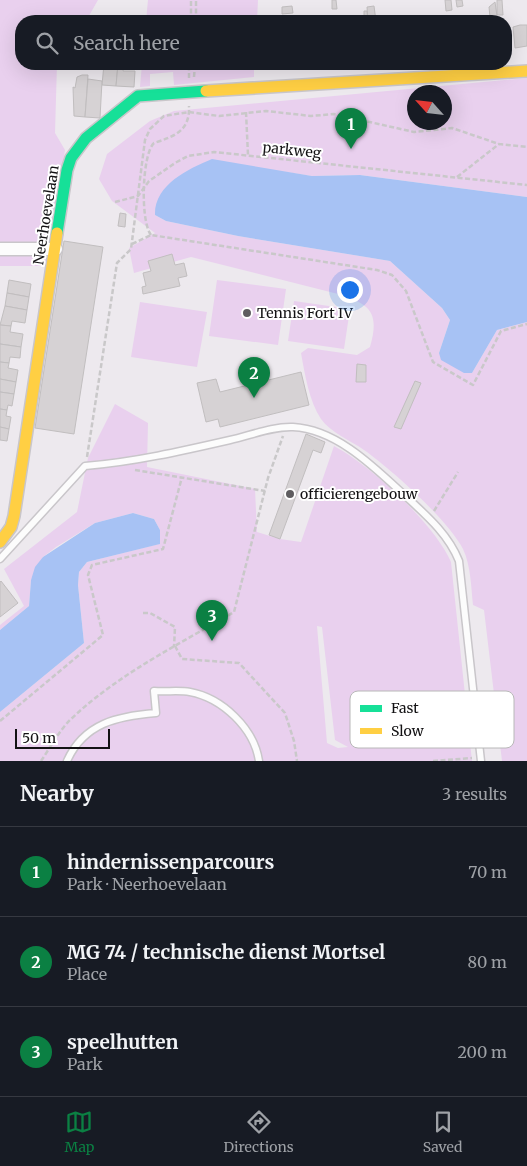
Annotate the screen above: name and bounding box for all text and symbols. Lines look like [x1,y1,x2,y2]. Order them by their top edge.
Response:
search box [15,15,512,70]
icon: search [33,29,61,57]
text: Search here [73,31,180,55]
north arrow [407,85,452,130]
pin: 1 [335,108,367,149]
street label: parkweg [262,138,323,162]
street label: Neerhoevelaan [29,164,63,266]
your location [337,277,363,303]
place label: Tennis Fort IV [257,304,353,322]
marker: Tennis Fort IV [241,307,253,319]
pin: 2 [238,357,270,398]
place label: officierengebouw [300,485,418,503]
marker: officierengebouw [284,488,296,500]
pin: 3 [196,600,228,641]
legend [350,691,514,748]
text: Fast [391,699,419,717]
text: Slow [391,722,424,740]
scale bar [15,726,110,749]
text: 50 m [22,729,56,747]
text: Nearby [20,780,94,807]
text: 3 results [442,784,507,804]
text: hindernissenparcours [67,850,274,874]
text: 1 [32,862,40,882]
text: 70 m [468,862,507,882]
text: Park · Neerhoevelaan [67,874,227,894]
text: MG 74 / technische dienst Mortsel [67,940,385,964]
text: 2 [31,952,41,972]
text: 80 m [468,952,507,972]
text: Place [67,964,107,984]
text: speelhutten [67,1030,178,1054]
text: 3 [31,1042,41,1062]
text: 200 m [457,1042,507,1062]
text: Park [67,1054,103,1074]
tab: Map [65,1108,94,1156]
tab: Directions [224,1108,294,1156]
tab: Saved [423,1108,462,1156]

